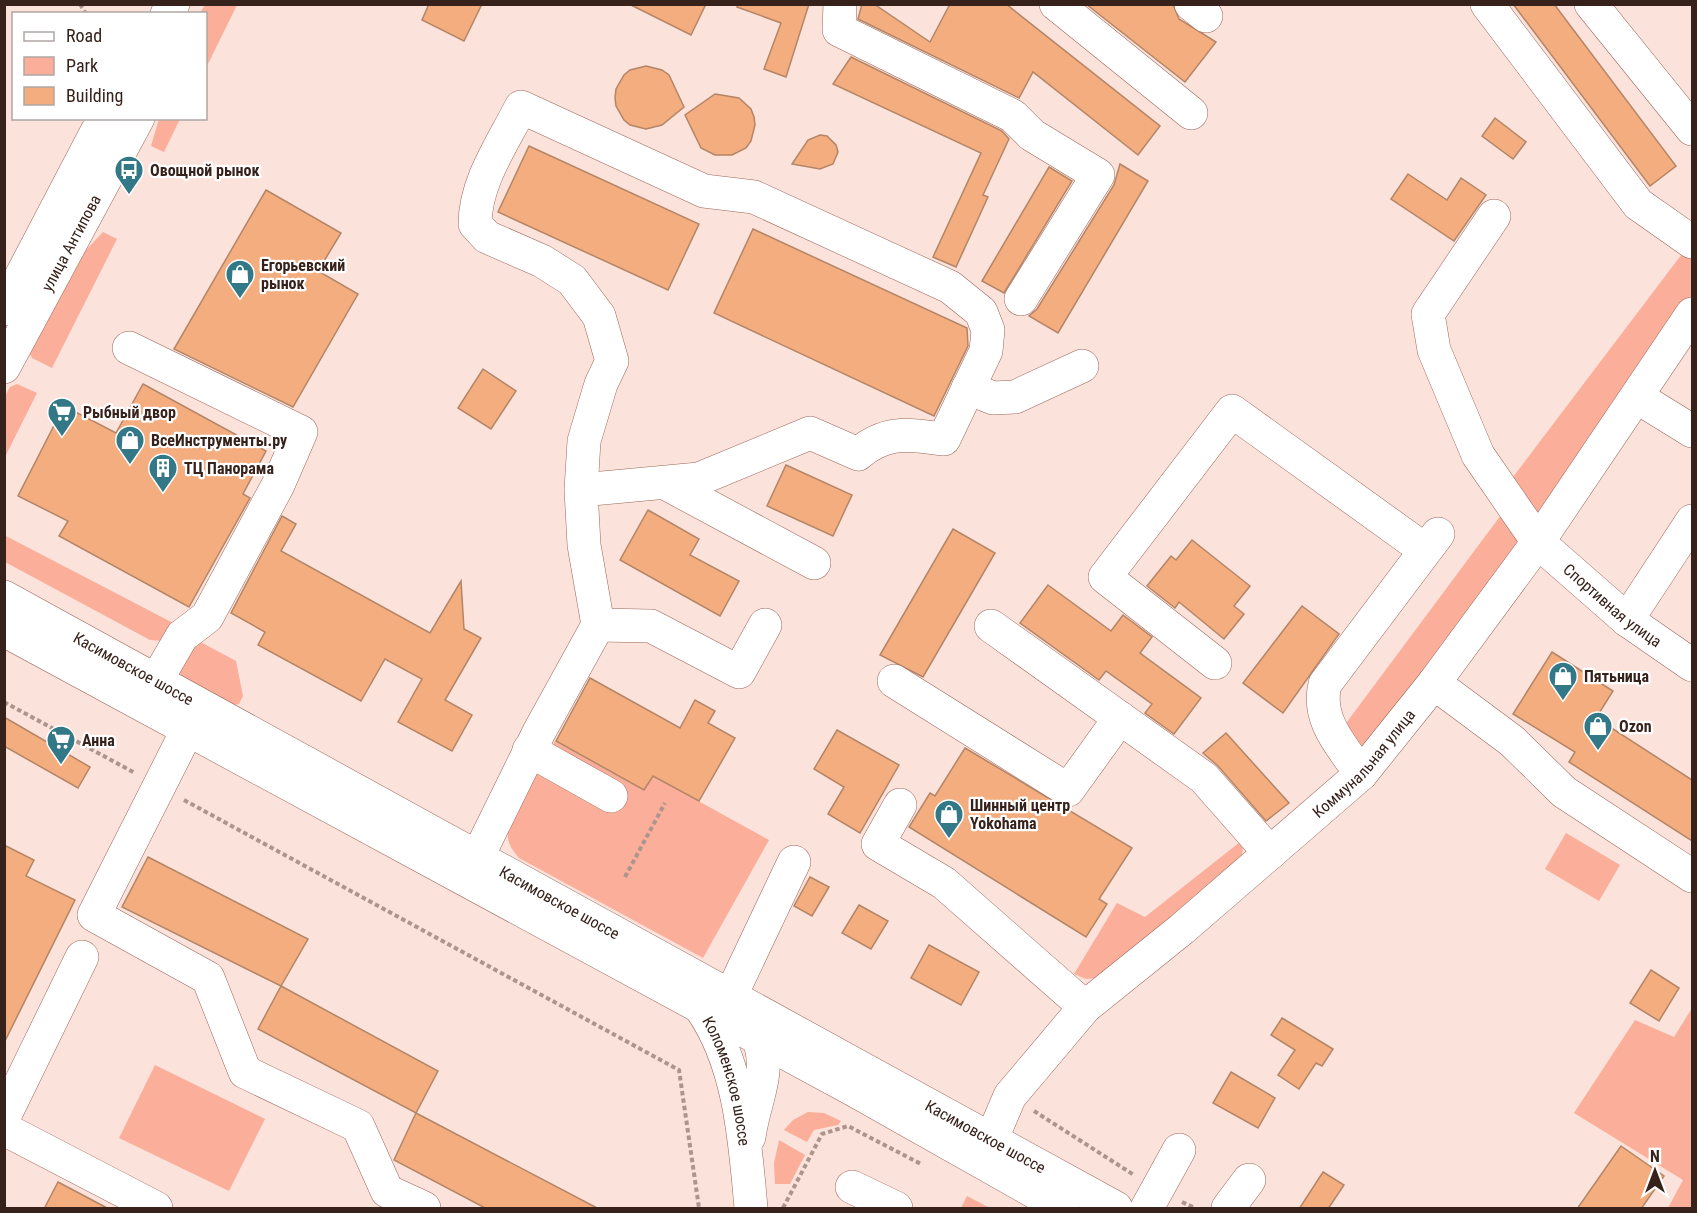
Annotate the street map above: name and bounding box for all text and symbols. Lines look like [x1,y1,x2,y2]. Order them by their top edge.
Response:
legend [12,12,207,120]
text: Road [66,25,102,46]
text: Park [66,55,98,76]
text: Building [66,85,123,106]
bus stop icon: Овощной рынок [113,154,145,196]
place label: Овощной рынок [150,161,260,180]
street label: улица Антипова [37,191,104,294]
place label: Егорьевский рынок [261,256,345,293]
shop icon: Егорьевский рынок [224,258,256,300]
supermarket icon: Рыбный двор [46,396,78,438]
place label: Рыбный двор [83,403,176,422]
shop icon: ВсеИнструменты.ру [114,424,146,466]
place label: ВсеИнструменты.ру [151,431,287,450]
building icon: ТЦ Панорама [147,452,179,494]
place label: ТЦ Панорама [184,459,274,478]
street label: Спортивная улица [1560,559,1665,651]
street label: Касимовское шоссе [70,628,197,709]
shop icon: Пятьница [1547,660,1579,702]
place label: Пятьница [1584,667,1650,686]
street label: Коммунальная улица [1308,705,1419,821]
shop icon: Ozon [1582,710,1614,752]
place label: Ozon [1619,717,1652,736]
supermarket icon: Анна [45,724,77,766]
place label: Анна [82,731,115,750]
place label: Шинный центр Yokohama [970,796,1070,833]
shop icon: Шинный центр Yokohama [933,798,965,840]
street label: Касимовское шоссе [496,862,623,943]
street label: Коломенское шоссе [699,1013,754,1147]
street label: Касимовское шоссе [922,1096,1049,1177]
north arrow [1625,1141,1685,1201]
text: N [1650,1147,1660,1166]

